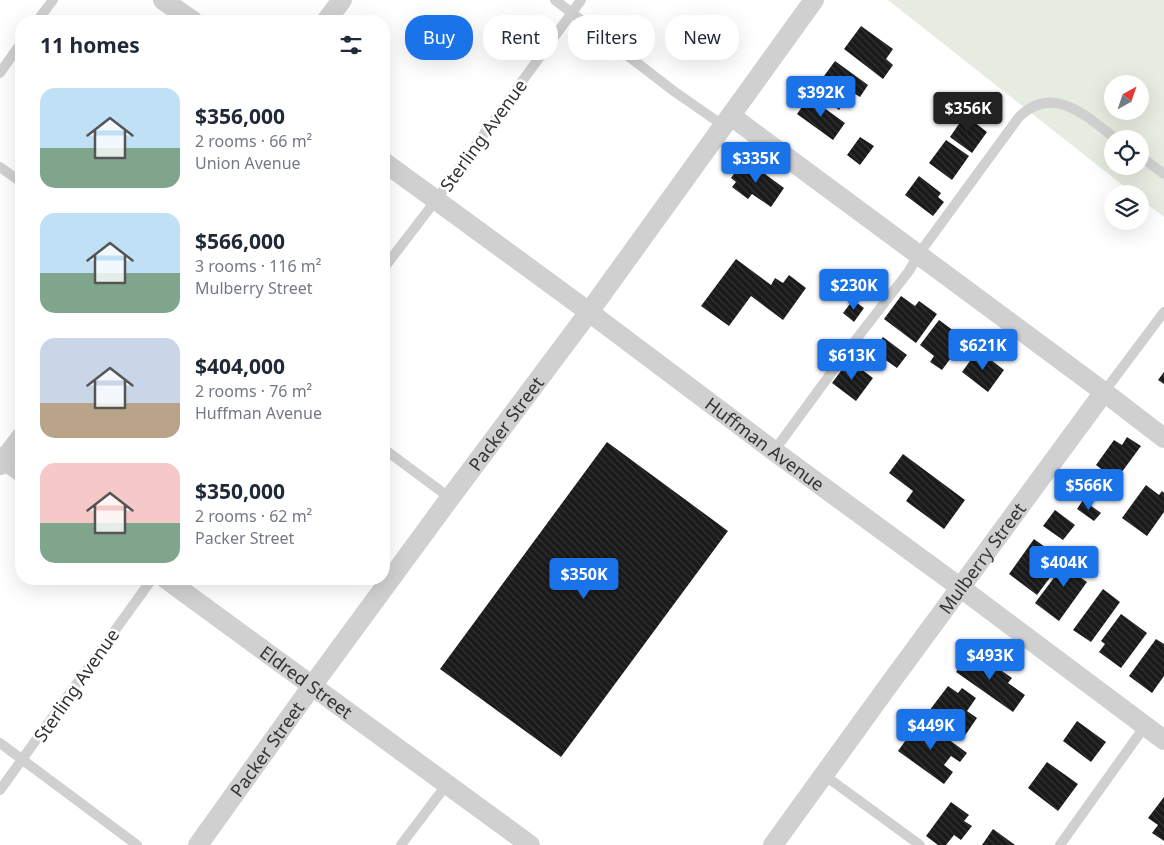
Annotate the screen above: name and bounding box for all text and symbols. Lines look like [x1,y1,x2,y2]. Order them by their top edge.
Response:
chip: Buy [405,15,473,60]
chip: Rent [483,15,558,60]
chip: Filters [568,15,655,60]
chip: New [665,15,739,60]
text: 11 homes [40,31,140,59]
icon: filters [337,31,365,59]
street label: Sterling Avenue [434,74,532,196]
north arrow [1104,75,1149,120]
map controls [1104,75,1149,230]
pin: $392K [786,76,856,118]
text: $392K [797,81,845,103]
pin: $356K [933,92,1003,134]
text: $356K [944,97,992,119]
text: $356,000 [195,102,285,130]
icon: home [80,108,140,168]
text: 2 rooms · 66 m² [195,130,312,152]
button: locate [1104,130,1149,175]
pin: $335K [721,142,791,184]
text: $335K [732,147,780,169]
text: Union Avenue [195,152,301,174]
button: layers [1104,185,1149,230]
text: $566,000 [195,227,285,255]
icon: home [80,233,140,293]
text: 3 rooms · 116 m² [195,255,321,277]
pin: $230K [819,268,889,311]
text: $230K [830,274,878,296]
text: Mulberry Street [195,277,313,299]
pin: $621K [948,328,1018,371]
text: $621K [959,334,1007,356]
pin: $613K [817,338,887,381]
text: $613K [828,344,876,366]
text: $404,000 [195,352,285,380]
icon: home [80,358,140,418]
street label: Packer Street [463,371,549,475]
text: 2 rooms · 76 m² [195,380,312,402]
street label: Huffman Avenue [701,392,830,496]
text: Huffman Avenue [195,402,322,424]
pin: $566K [1054,468,1124,511]
text: $566K [1065,474,1113,496]
text: $350,000 [195,477,285,505]
icon: home [80,483,140,543]
street label: Mulberry Street [933,497,1031,618]
text: 2 rooms · 62 m² [195,505,312,527]
text: Packer Street [195,527,294,549]
pin: $404K [1029,546,1099,588]
text: $404K [1040,551,1088,573]
pin: $350K [549,558,619,600]
text: $350K [560,563,608,585]
street label: Sterling Avenue [28,624,124,746]
pin: $493K [955,638,1025,681]
street label: Eldred Street [255,640,358,724]
text: $493K [966,644,1014,666]
street label: Packer Street [224,696,309,802]
pin: $449K [896,708,966,751]
text: $449K [907,714,955,736]

